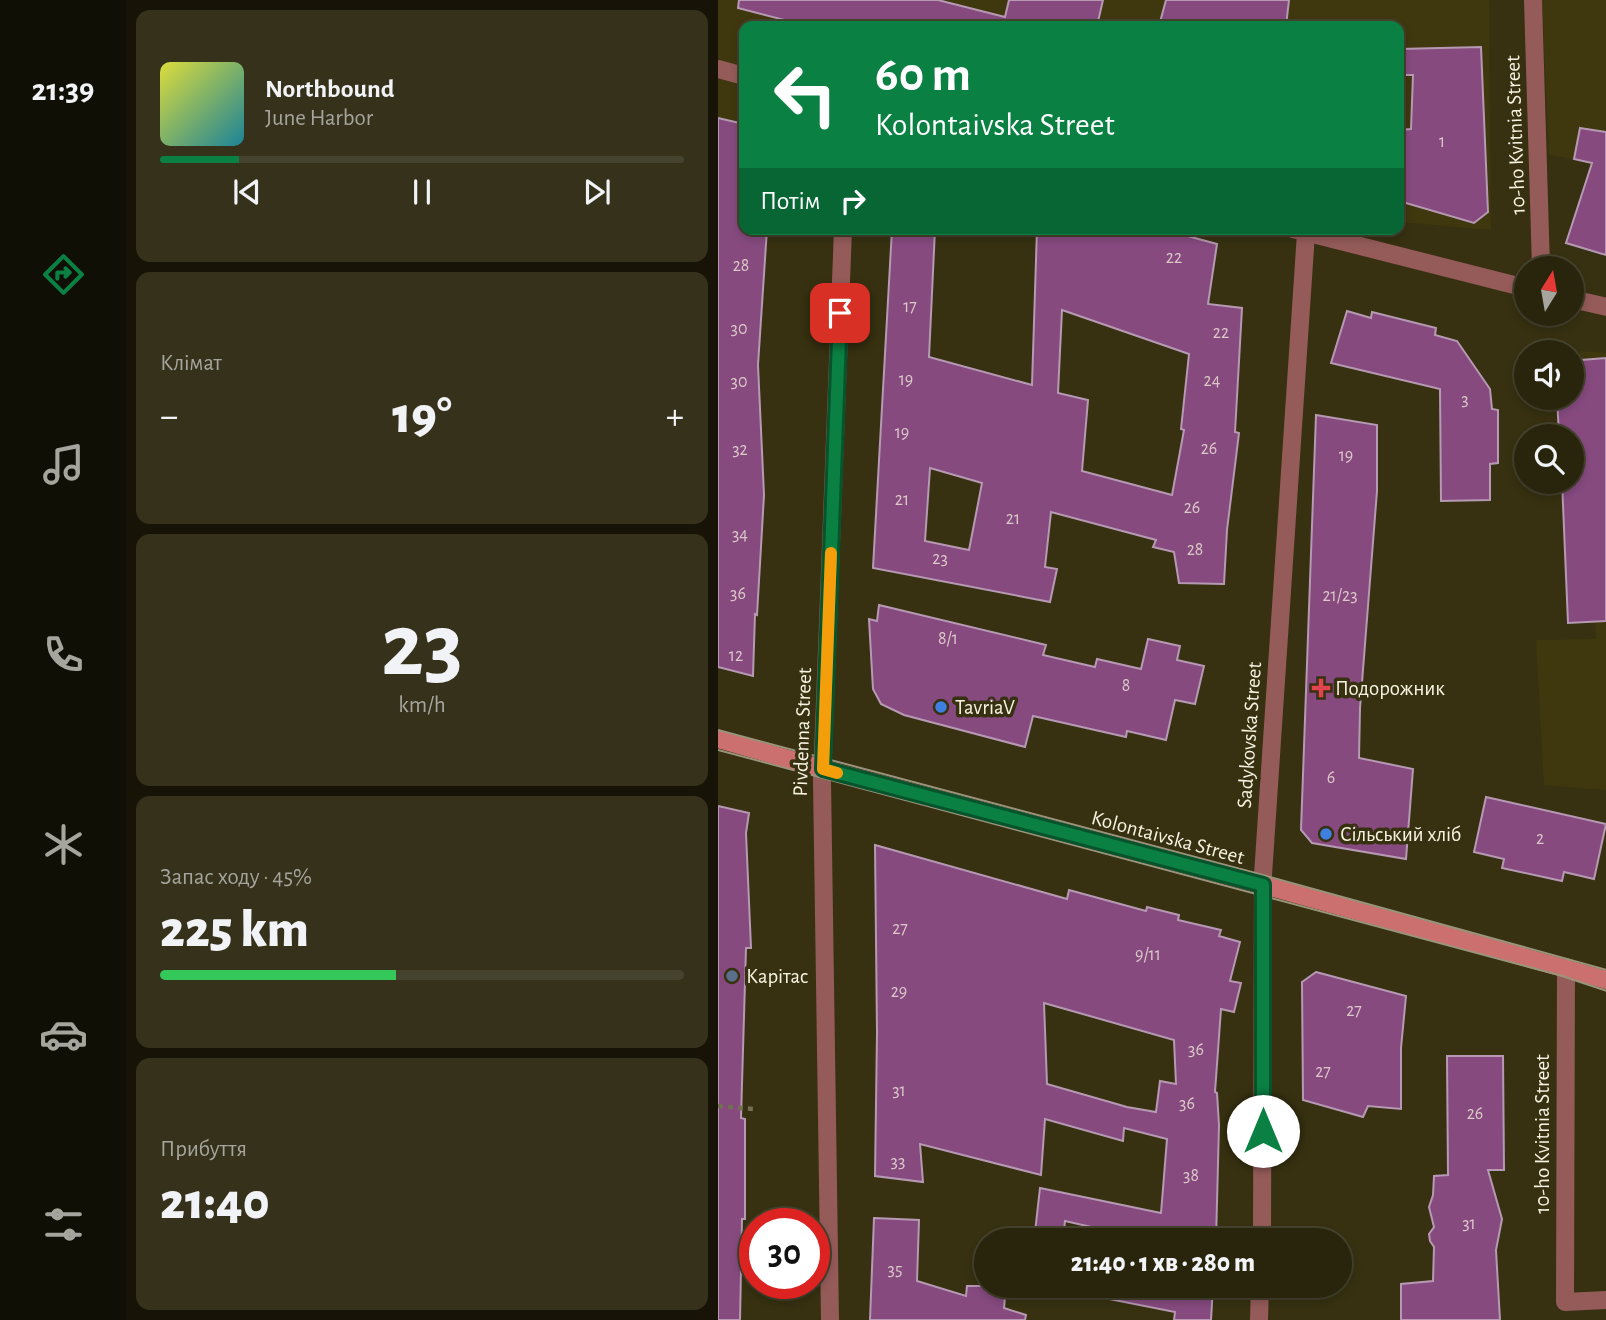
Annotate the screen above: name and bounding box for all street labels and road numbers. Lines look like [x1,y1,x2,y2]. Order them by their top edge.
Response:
street label: 10-ho Kvitnia Street [1502,55,1529,215]
street label: Sadykovska Street [1234,661,1265,809]
street label: Pivdenna Street [790,667,815,797]
street label: Kolontaivska Street [1089,807,1247,868]
street label: 10-ho Kvitnia Street [1532,1054,1553,1214]

